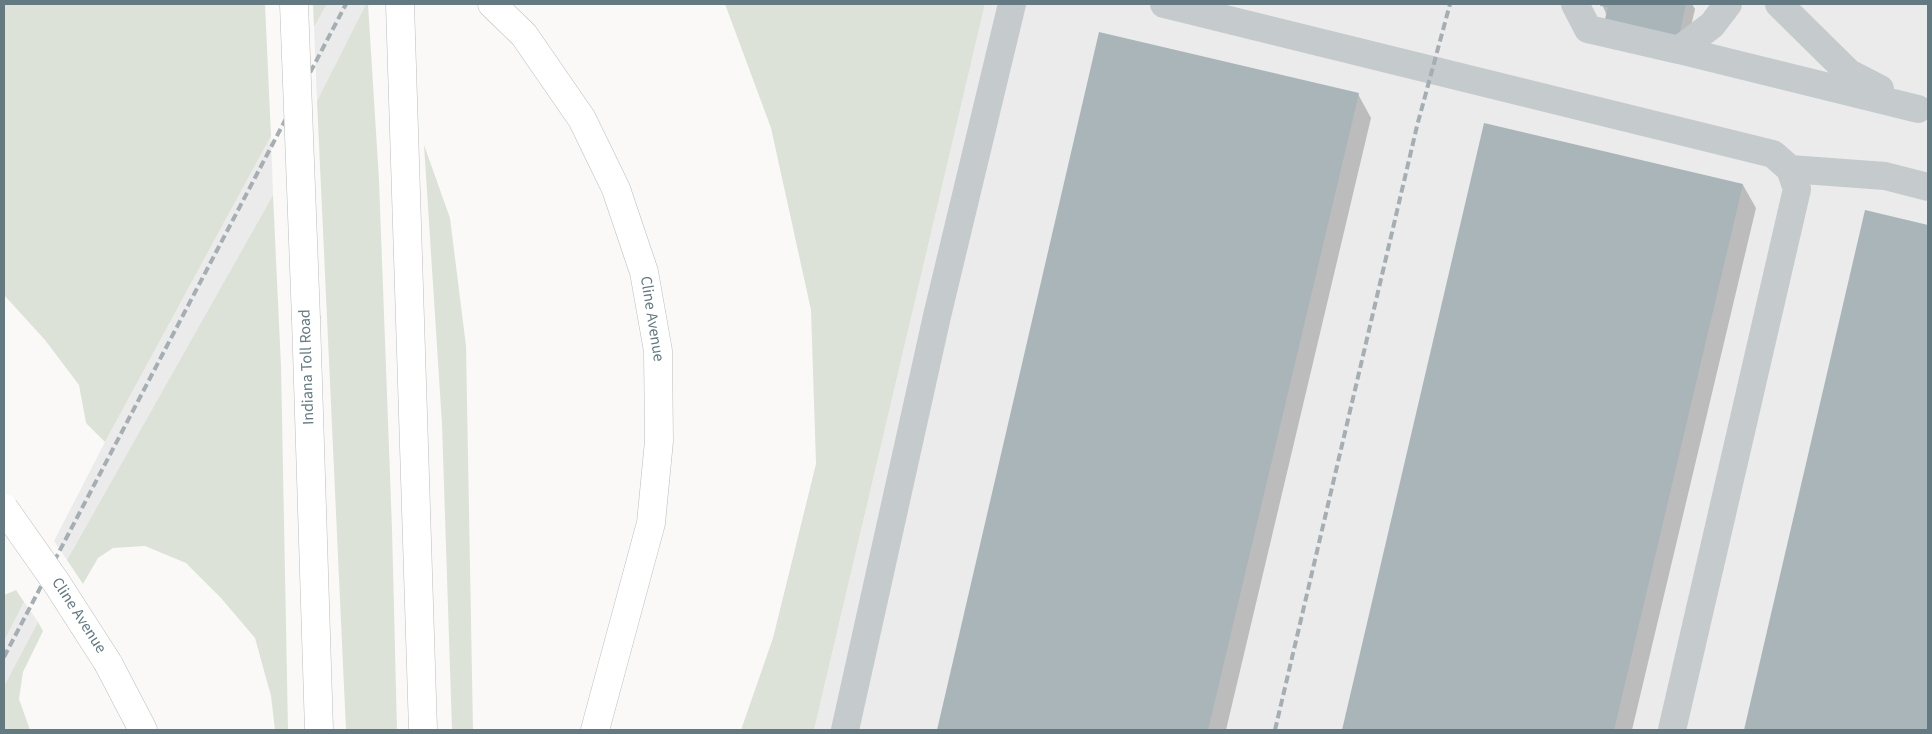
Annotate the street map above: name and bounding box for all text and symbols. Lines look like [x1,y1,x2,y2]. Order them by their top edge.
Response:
street label: Cline Avenue [635,275,667,363]
street label: Indiana Toll Road [296,309,320,425]
street label: Cline Avenue [46,575,110,657]

